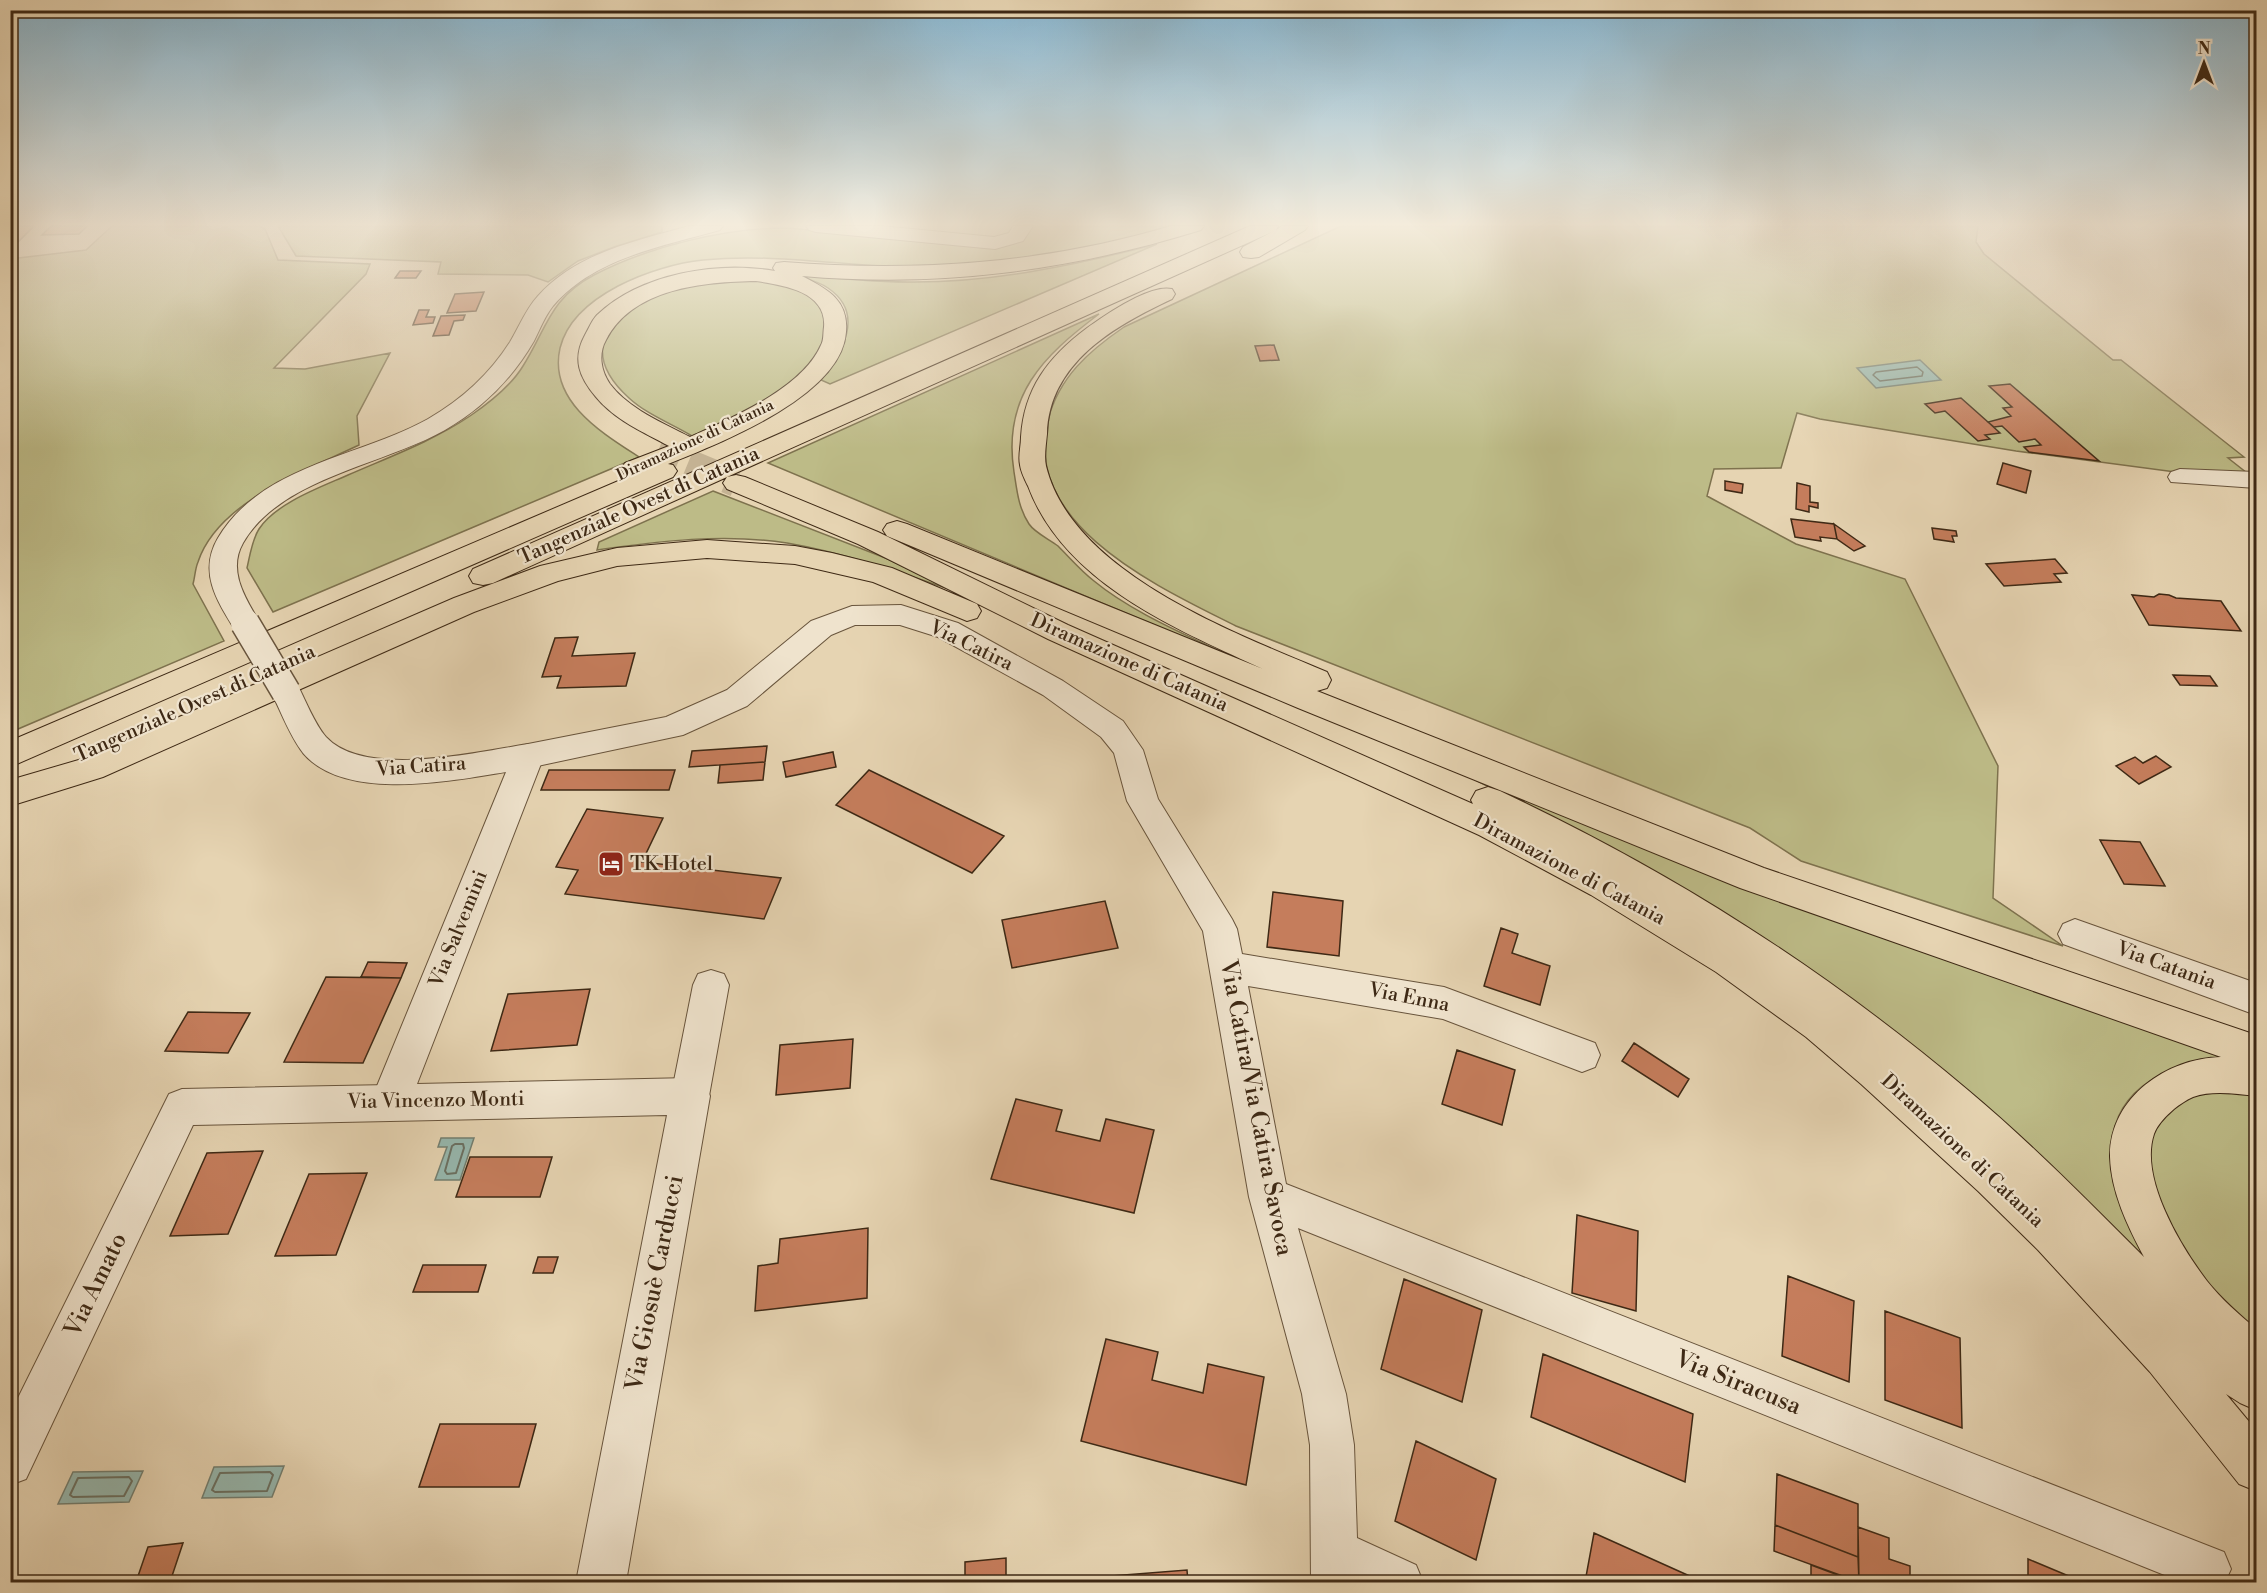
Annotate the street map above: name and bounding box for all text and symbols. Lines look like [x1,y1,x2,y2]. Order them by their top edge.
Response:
north arrow [2174,33,2234,93]
text: N [2198,39,2211,59]
street label: Diramazione di Catania [613,394,778,485]
street label: Tangenziale Ovest di Catania [515,441,764,571]
street label: Diramazione di Catania [1026,608,1233,718]
street label: Via Catira [924,615,1018,677]
street label: Tangenziale Ovest di Catania [71,639,320,769]
street label: Via Catira [374,751,468,783]
street label: Diramazione di Catania [1469,809,1670,932]
hotel icon: TK Hotel [596,849,626,879]
place label: TK Hotel [630,852,713,877]
street label: Via Salvemini [424,866,494,992]
street label: Via Catania [2112,936,2220,996]
street label: Via Catira/Via Catira Savoca [1212,956,1300,1259]
street label: Via Enna [1365,978,1452,1018]
street label: Diramazione di Catania [1875,1069,2049,1234]
street label: Via Vincenzo Monti [346,1087,525,1115]
street label: Via Giosuè Carducci [619,1172,691,1395]
street label: Via Amato [58,1228,134,1343]
street label: Via Siracusa [1670,1344,1806,1422]

